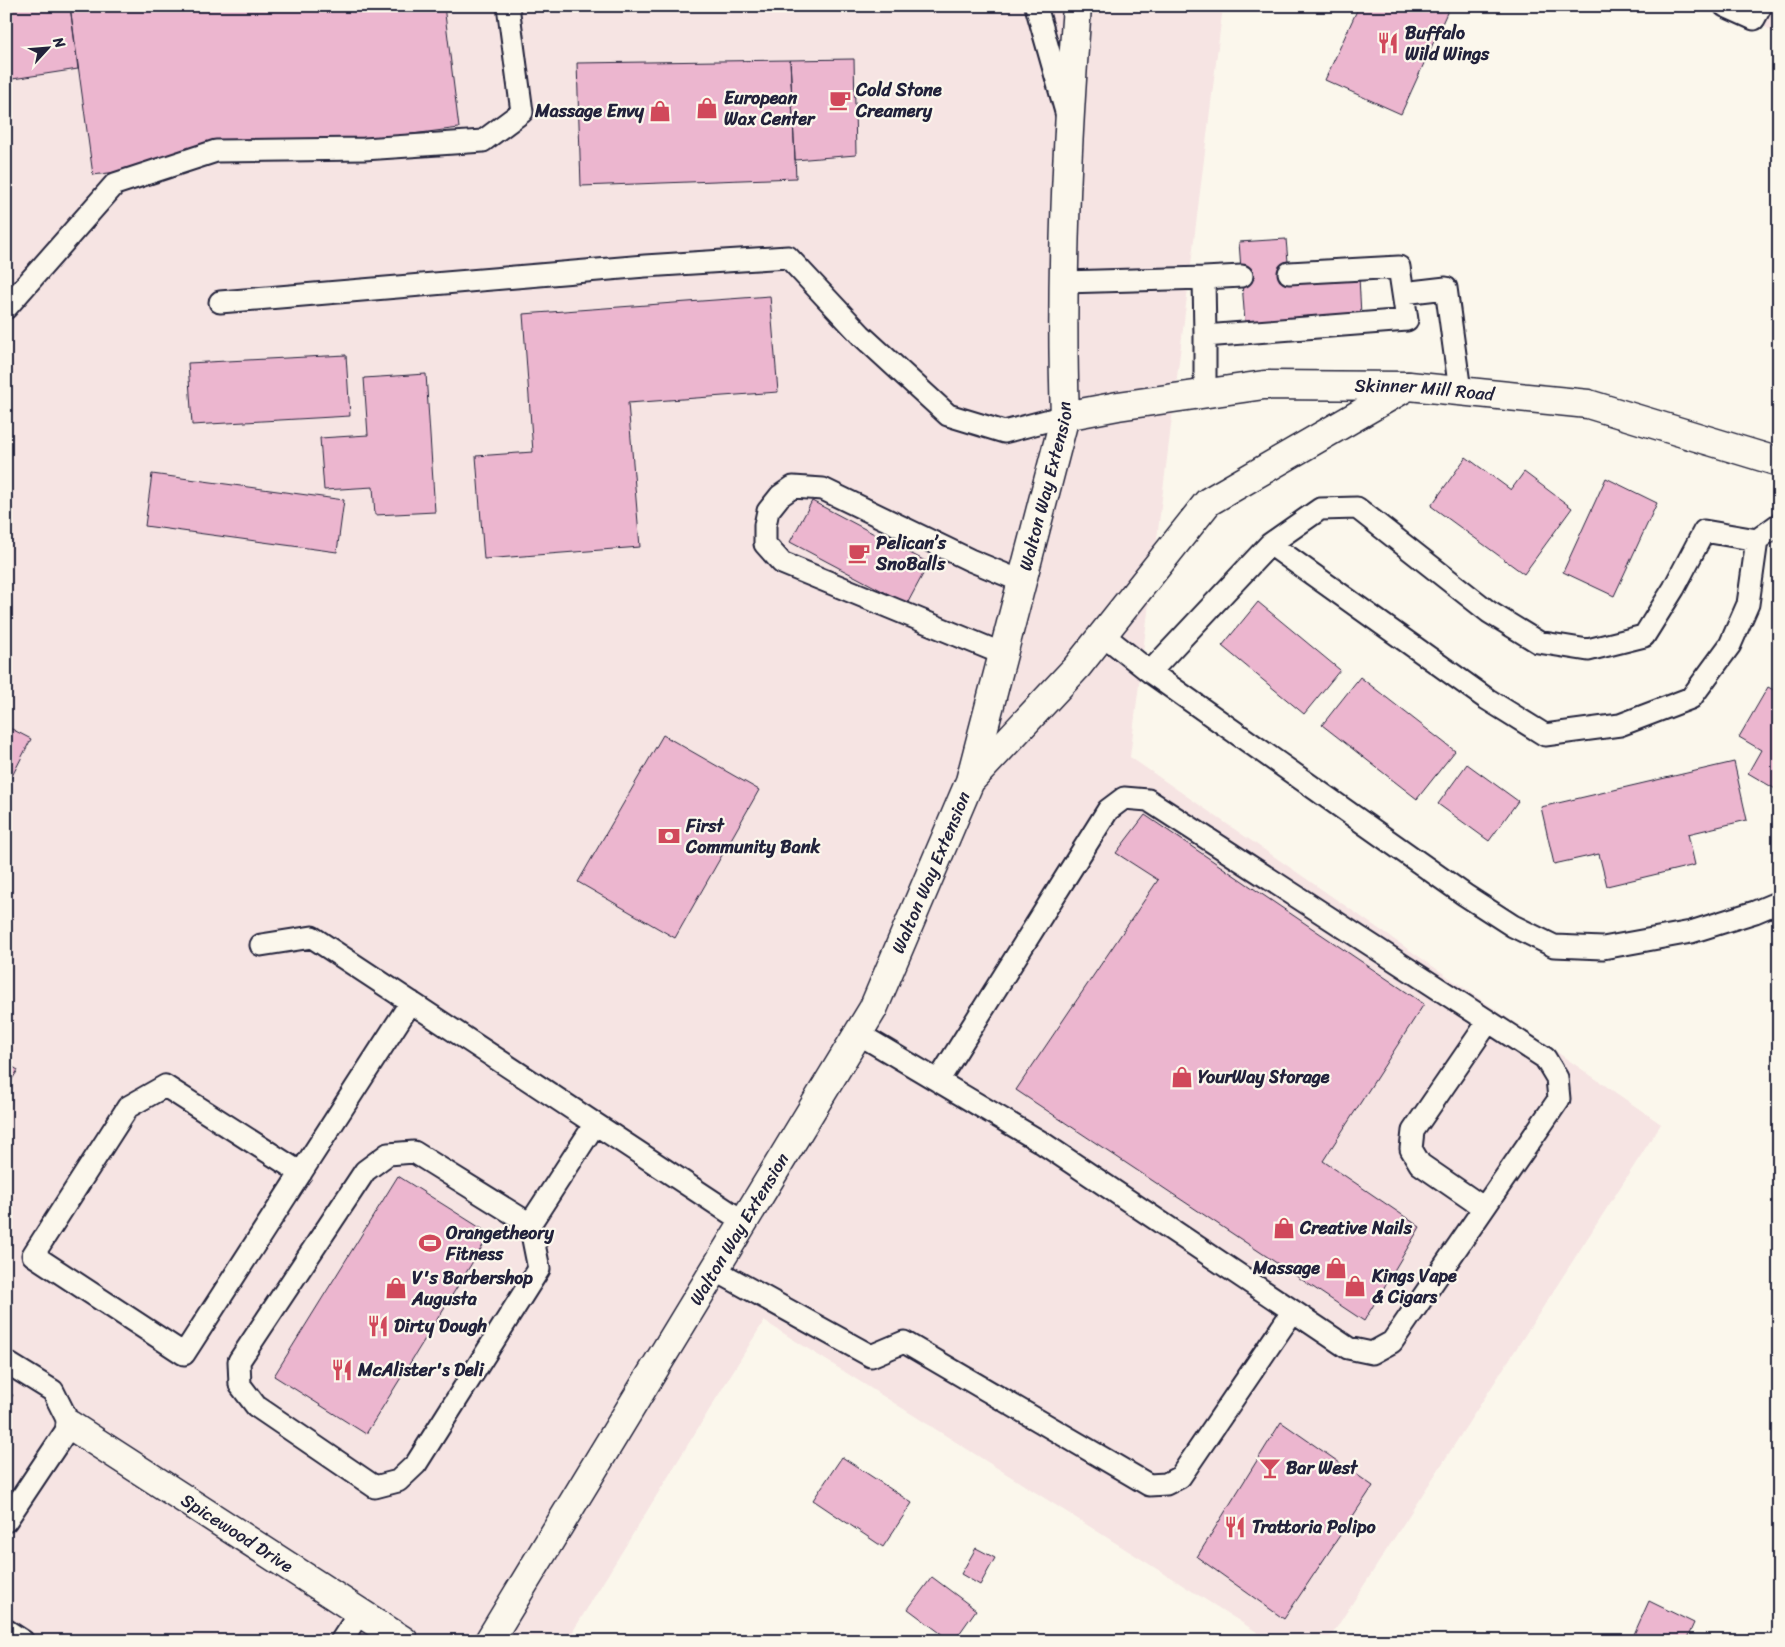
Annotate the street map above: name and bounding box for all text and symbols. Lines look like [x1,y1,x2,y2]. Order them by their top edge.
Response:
place label: Buffalo Wild Wings [1405,17,1490,70]
north arrow [22,22,72,72]
restaurant icon: Buffalo Wild Wings [1375,30,1401,56]
text: N [45,32,73,53]
place label: Cold Stone Creamery [855,74,942,127]
place label: European Wax Center [724,82,816,135]
cafe icon: Cold Stone Creamery [827,87,853,113]
place label: Massage Envy [534,95,645,127]
shop icon: European Wax Center [694,95,720,121]
shop icon: Massage Envy [647,98,673,124]
street label: Skinner Mill Road [1354,370,1497,411]
street label: Walton Way Extension [1009,401,1081,574]
place label: Pelican’s SnoBalls [875,527,947,580]
cafe icon: Pelican’s SnoBalls [846,540,872,566]
street label: Walton Way Extension [882,786,980,959]
place label: First Community Bank [685,810,820,863]
bank icon: First Community Bank [656,823,682,849]
place label: YourWay Storage [1198,1061,1330,1093]
shop icon: YourWay Storage [1169,1064,1195,1090]
street label: Walton Way Extension [680,1146,798,1312]
place label: Creative Nails [1299,1212,1413,1244]
shop icon: Creative Nails [1271,1215,1297,1241]
place label: Orangetheory Fitness [445,1217,555,1270]
sports icon: Orangetheory Fitness [417,1230,443,1256]
place label: Massage [1252,1252,1320,1284]
shop icon: Massage [1323,1255,1349,1281]
place label: Kings Vape & Cigars [1371,1260,1457,1313]
place label: V's Barbershop Augusta [411,1262,533,1315]
shop icon: Kings Vape & Cigars [1342,1273,1368,1299]
shop icon: V's Barbershop Augusta [383,1275,409,1301]
place label: Dirty Dough [394,1310,488,1342]
restaurant icon: Dirty Dough [365,1313,391,1339]
place label: McAlister's Deli [357,1354,485,1386]
restaurant icon: McAlister's Deli [329,1357,355,1383]
place label: Bar West [1286,1452,1359,1484]
bar icon: Bar West [1257,1455,1283,1481]
street label: Spicewood Drive [174,1485,300,1582]
place label: Trattoria Polipo [1252,1511,1377,1543]
restaurant icon: Trattoria Polipo [1222,1514,1248,1540]

